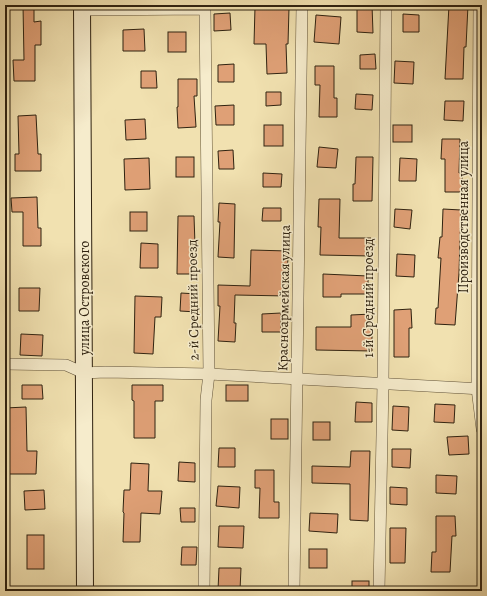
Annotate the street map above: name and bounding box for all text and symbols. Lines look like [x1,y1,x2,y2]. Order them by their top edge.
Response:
street label: Производственная улица [454,140,473,293]
street label: Красноармейская улица [273,224,295,371]
street label: 1-й Средний проезд [359,238,378,358]
street label: 2-й Средний проезд [182,239,204,361]
street label: улица Островского [75,241,94,356]

